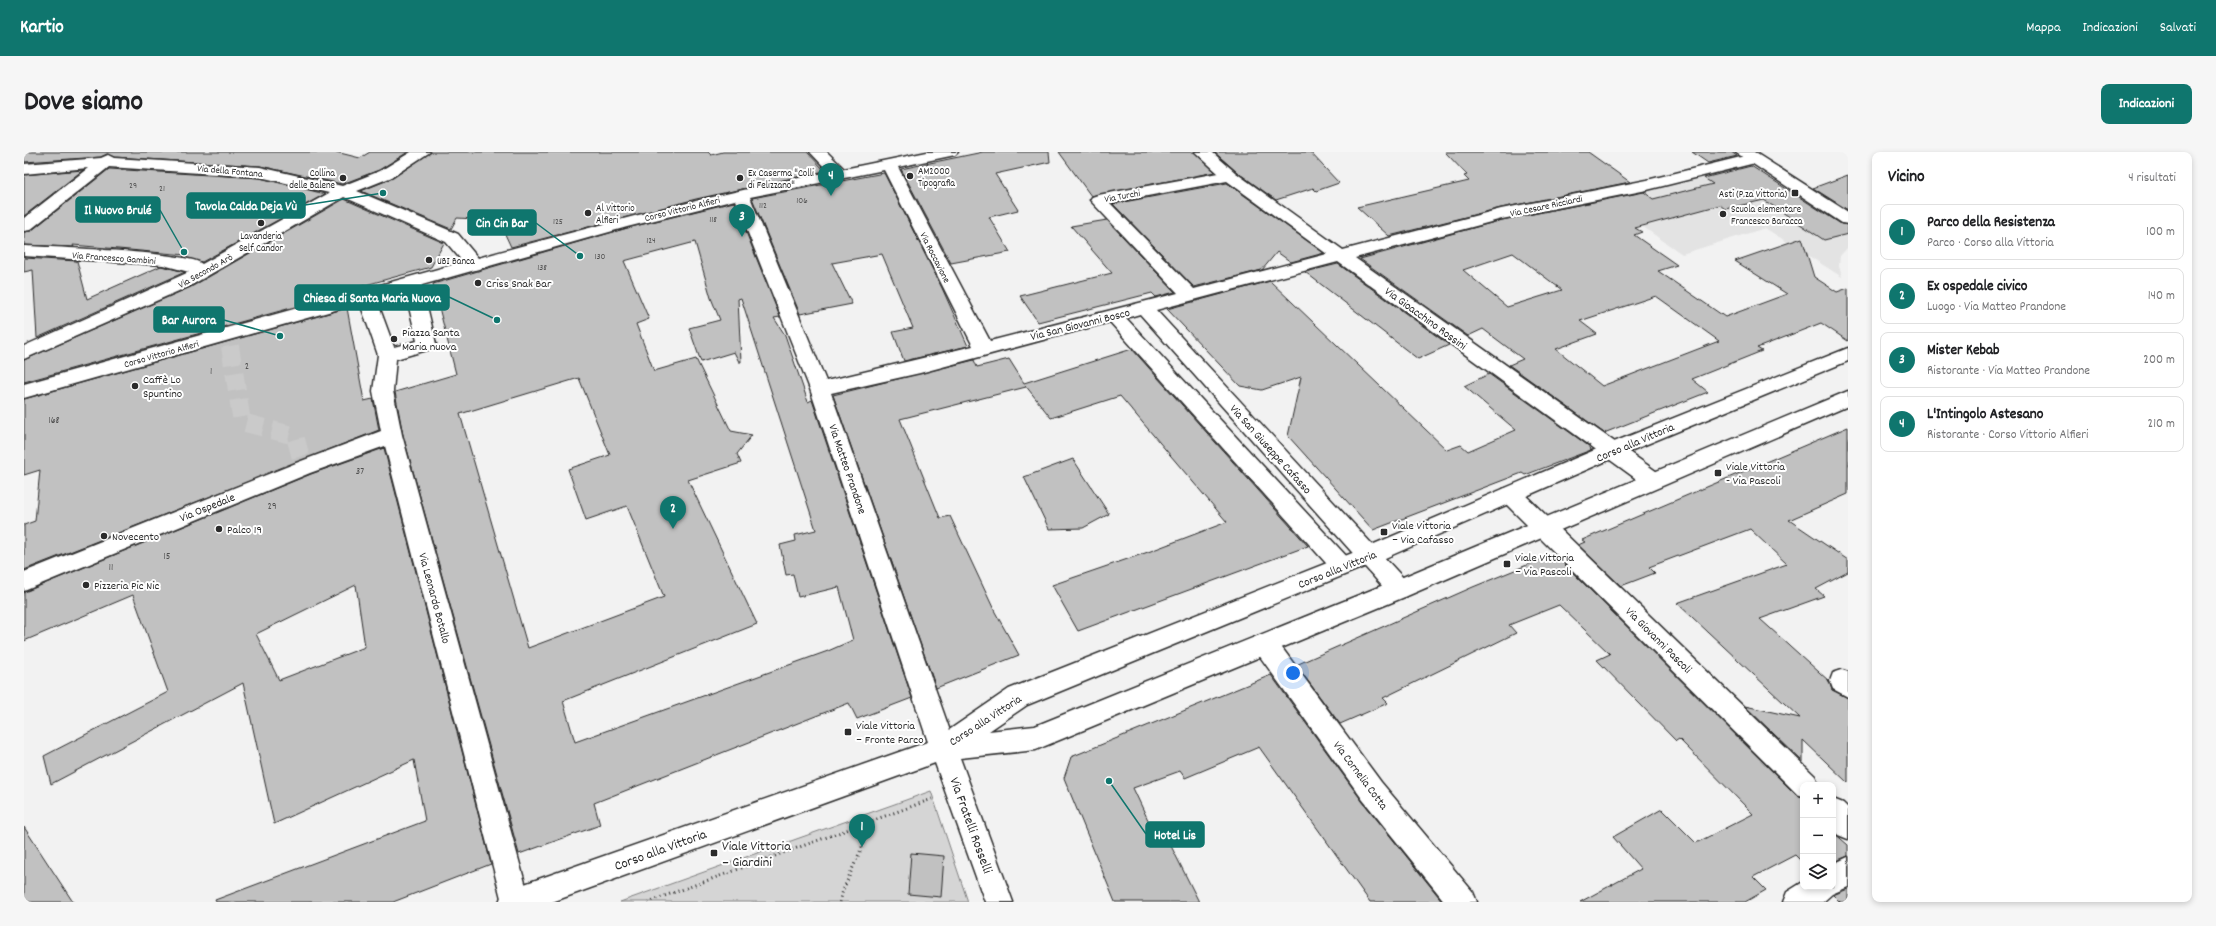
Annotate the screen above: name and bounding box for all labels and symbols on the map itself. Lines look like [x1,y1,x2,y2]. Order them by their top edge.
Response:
street label: Via della Fontana [197,162,263,182]
pin: 4 [818,163,844,196]
place label: AM2000 Tipografia [918,165,955,191]
place label: Collina delle Balene [289,167,336,193]
place label: Ex Caserma "Colli di Felizzano" [748,167,814,193]
marker: AM2000 Tipografia [905,171,915,181]
marker: Collina delle Balene [338,173,348,183]
marker: Ex Caserma "Colli di Felizzano" [735,173,745,183]
house number: 29 [129,180,137,193]
house number: 21 [159,183,165,196]
street label: Via Turchi [1103,187,1141,207]
place label: Asti (P.za Vittoria) [1719,188,1787,202]
marker: Asti (P.za Vittoria) [1790,188,1800,198]
street label: Via Cesare Ricciardi [1509,192,1584,221]
callout: Tavola Calda Deja Vù [187,193,305,218]
street label: Corso Vittorio Alfieri [643,194,722,226]
house number: 106 [796,195,808,208]
callout: Il Nuovo Brulé [76,197,160,222]
text: Tavola Calda Deja Vù [195,198,297,217]
house number: 112 [759,200,767,213]
text: Il Nuovo Brulé [84,202,152,221]
place label: Al Vittorio Alfieri [596,202,635,228]
place label: Scuola elementare Francesco Baracca [1731,203,1803,229]
pin: 3 [729,204,755,237]
marker: Al Vittorio Alfieri [583,208,593,218]
marker: Scuola elementare Francesco Baracca [1718,209,1728,219]
callout: Cin Cin Bar [468,210,536,235]
house number: 118 [709,214,717,227]
text: Cin Cin Bar [476,215,529,234]
house number: 125 [553,216,563,229]
marker: Lavanderia Self Candor [256,218,266,228]
place label: Lavanderia Self Candor [239,230,283,256]
street label: Via Roccavione [915,230,953,286]
house number: 124 [646,235,656,248]
street label: Via Francesco Gambini [72,249,156,269]
street label: Via Secondo Arò [176,251,236,293]
house number: 130 [595,251,606,264]
marker: UBI Banca [424,255,434,265]
place label: UBI Banca [437,255,475,269]
house number: 138 [537,262,547,275]
place label: Criss Snak Bar [486,276,552,293]
marker: Criss Snak Bar [473,278,483,288]
street label: Via Gioacchino Rossini [1381,284,1470,355]
callout: Chiesa di Santa Maria Nuova [295,285,449,310]
text: Chiesa di Santa Maria Nuova [303,290,442,309]
street label: Via San Giovanni Bosco [1029,305,1132,346]
callout: Bar Aurora [154,307,224,332]
text: Bar Aurora [162,312,217,331]
place label: Piazza Santa Maria nuova [402,325,460,356]
marker: Piazza Santa Maria nuova [389,334,399,344]
street label: Corso Vittorio Alfieri [123,338,201,372]
house number: 2 [245,360,249,374]
house number: 1 [210,365,212,379]
place label: Caffè Lo Spuntino [143,372,182,403]
marker: Caffè Lo Spuntino [130,381,140,391]
street label: Via San Giuseppe Cafasso [1225,401,1315,499]
house number: 168 [48,414,60,428]
street label: Corso alla Vittoria [1594,419,1677,467]
street label: Via Matteo Prandone [823,422,870,517]
place label: Viale Vittoria - Via Pascoli [1726,459,1785,490]
house number: 37 [356,465,364,479]
marker: Viale Vittoria - Via Pascoli [1713,468,1723,478]
street label: Via Ospedale [177,490,238,527]
pin: 2 [660,496,686,529]
house number: 29 [268,500,276,514]
place label: Viale Vittoria – Via Cafasso [1392,518,1454,549]
place label: Palco 19 [227,522,262,539]
marker: Palco 19 [214,524,224,534]
marker: Viale Vittoria – Via Cafasso [1379,527,1389,537]
place label: Novecento [112,529,159,546]
marker: Novecento [99,531,109,541]
street label: Corso alla Vittoria [1296,547,1380,594]
house number: 15 [164,550,171,564]
place label: Viale Vittoria – Via Pascoli [1515,550,1574,581]
street label: Via Leonardo Botallo [413,551,454,646]
marker: Viale Vittoria – Via Pascoli [1502,559,1512,569]
house number: 11 [109,561,113,575]
place label: Pizzeria Pic Nic [94,578,159,595]
marker: Pizzeria Pic Nic [81,580,91,590]
street label: Via Giovanni Pascoli [1621,604,1695,678]
your location [1283,663,1303,683]
street label: Corso alla Vittoria [946,691,1026,751]
place label: Viale Vittoria – Fronte Parco [856,718,924,749]
marker: Viale Vittoria – Fronte Parco [843,727,853,737]
street label: Via Cornelia Cotta [1328,738,1392,814]
street label: Via Fratelli Rosselli [943,775,997,877]
pin: 1 [849,814,875,847]
callout: Hotel Lis [1146,822,1204,847]
street label: Corso alla Vittoria [612,825,710,877]
text: Hotel Lis [1154,827,1197,846]
place label: Viale Vittoria – Giardini [722,837,791,873]
marker: Viale Vittoria – Giardini [709,848,719,858]

